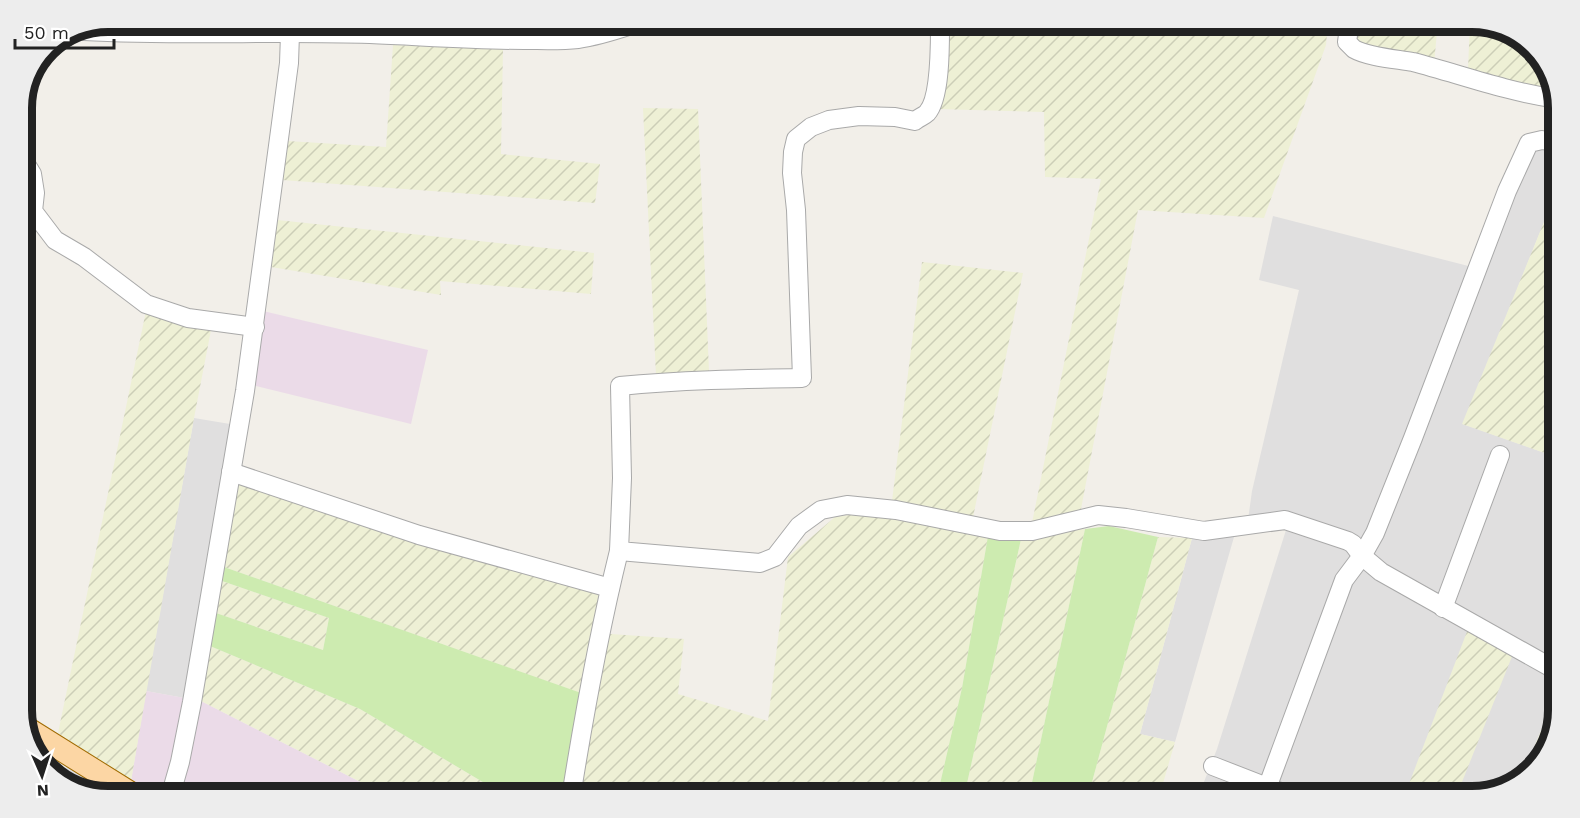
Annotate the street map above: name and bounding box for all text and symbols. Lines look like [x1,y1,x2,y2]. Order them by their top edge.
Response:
scale bar [15,12,114,50]
text: 50 m [24,22,69,43]
north arrow [12,746,72,806]
text: N [36,781,49,800]

